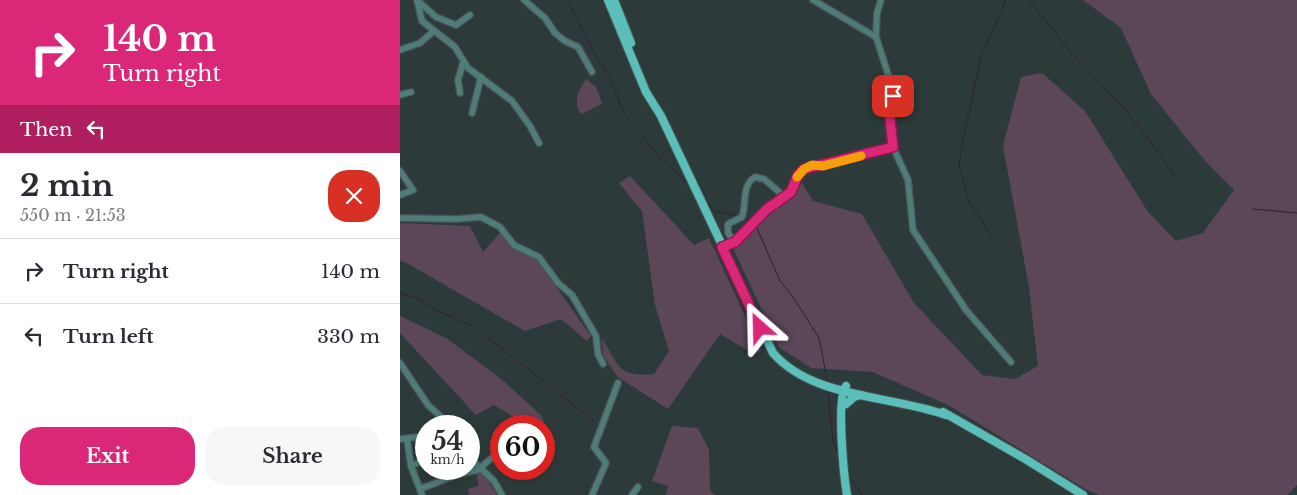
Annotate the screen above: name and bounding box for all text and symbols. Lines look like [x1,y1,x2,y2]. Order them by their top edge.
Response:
text: 140 m [103,17,216,60]
icon: right [20,20,85,85]
text: Turn right [103,60,221,87]
pin [872,75,914,117]
icon: arrive [879,82,907,110]
icon: left [82,115,110,143]
text: Then [20,118,72,141]
text: 2 min [20,167,113,204]
button: close [328,170,380,222]
text: 550 m · 21:53 [20,205,126,225]
icon: right [20,257,48,285]
text: Turn right [63,260,169,283]
text: 140 m [321,260,380,283]
position arrow [733,301,785,353]
icon: left [20,322,48,350]
text: Turn left [63,325,154,348]
text: 330 m [317,325,380,348]
speed limit sign: 60 [490,415,555,480]
text: 54 [432,426,463,457]
button: Exit [20,427,195,485]
button: Share [205,427,380,485]
text: km/h [430,452,465,467]

